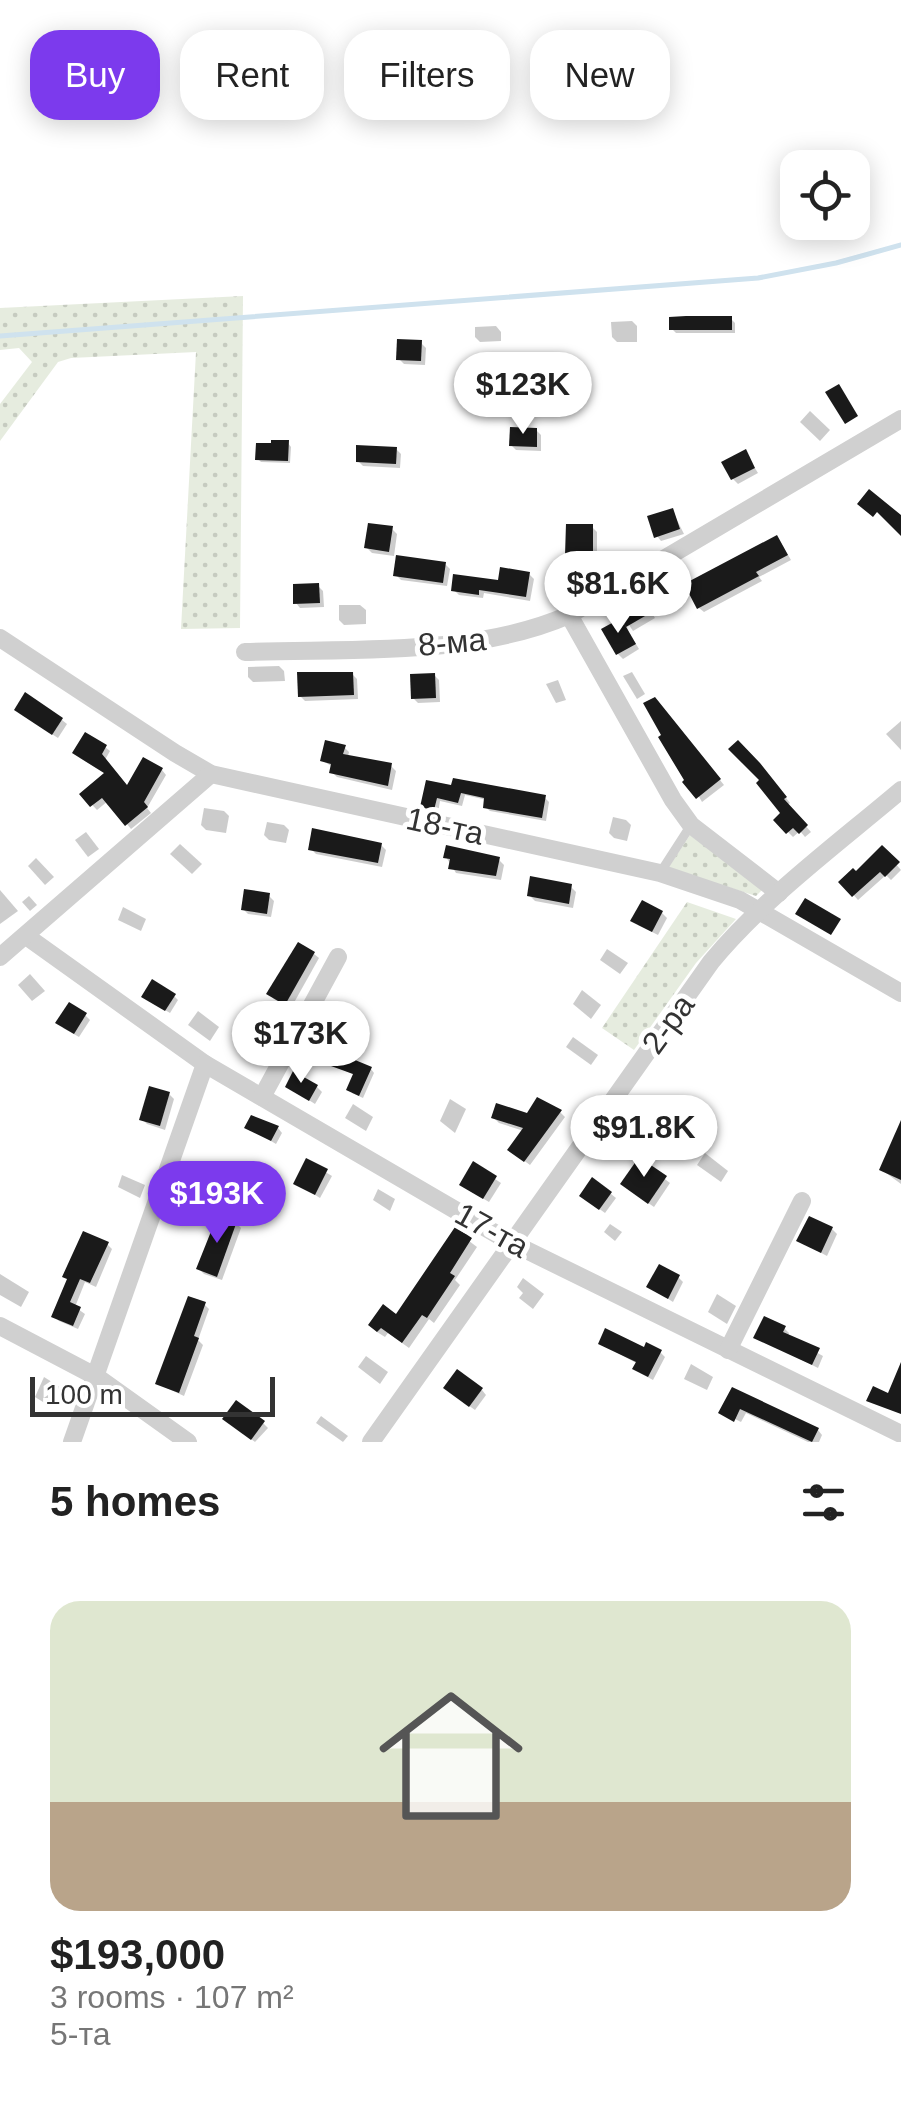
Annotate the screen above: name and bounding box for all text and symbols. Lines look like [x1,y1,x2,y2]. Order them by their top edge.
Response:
chip: Buy [30,30,160,120]
chip: Rent [180,30,324,120]
chip: Filters [344,30,510,120]
chip: New [530,30,670,120]
map controls [780,150,870,240]
button: locate [780,150,870,240]
pin: $123K [453,352,593,437]
text: $123K [476,366,570,402]
pin: $81.6K [537,551,699,636]
text: $81.6K [566,565,670,601]
street label: 8-ма [416,621,488,663]
street label: 18-та [403,800,487,852]
street label: 2-ра [635,987,702,1060]
pin: $173K [231,1001,371,1086]
text: $173K [254,1015,348,1051]
pin: $91.8K [563,1095,725,1180]
text: $91.8K [592,1109,696,1145]
pin: $193K [147,1161,287,1246]
text: $193K [170,1175,264,1211]
street label: 17-та [449,1195,535,1265]
scale bar [30,1372,275,1416]
text: 100 m [45,1379,123,1410]
icon: filters [796,1475,851,1530]
text: 5 homes [50,1478,220,1525]
icon: home [361,1666,541,1846]
text: $193,000 [50,1931,225,1978]
text: 3 rooms · 107 m² [50,1979,294,2015]
text: 5-та [50,2016,111,2052]

